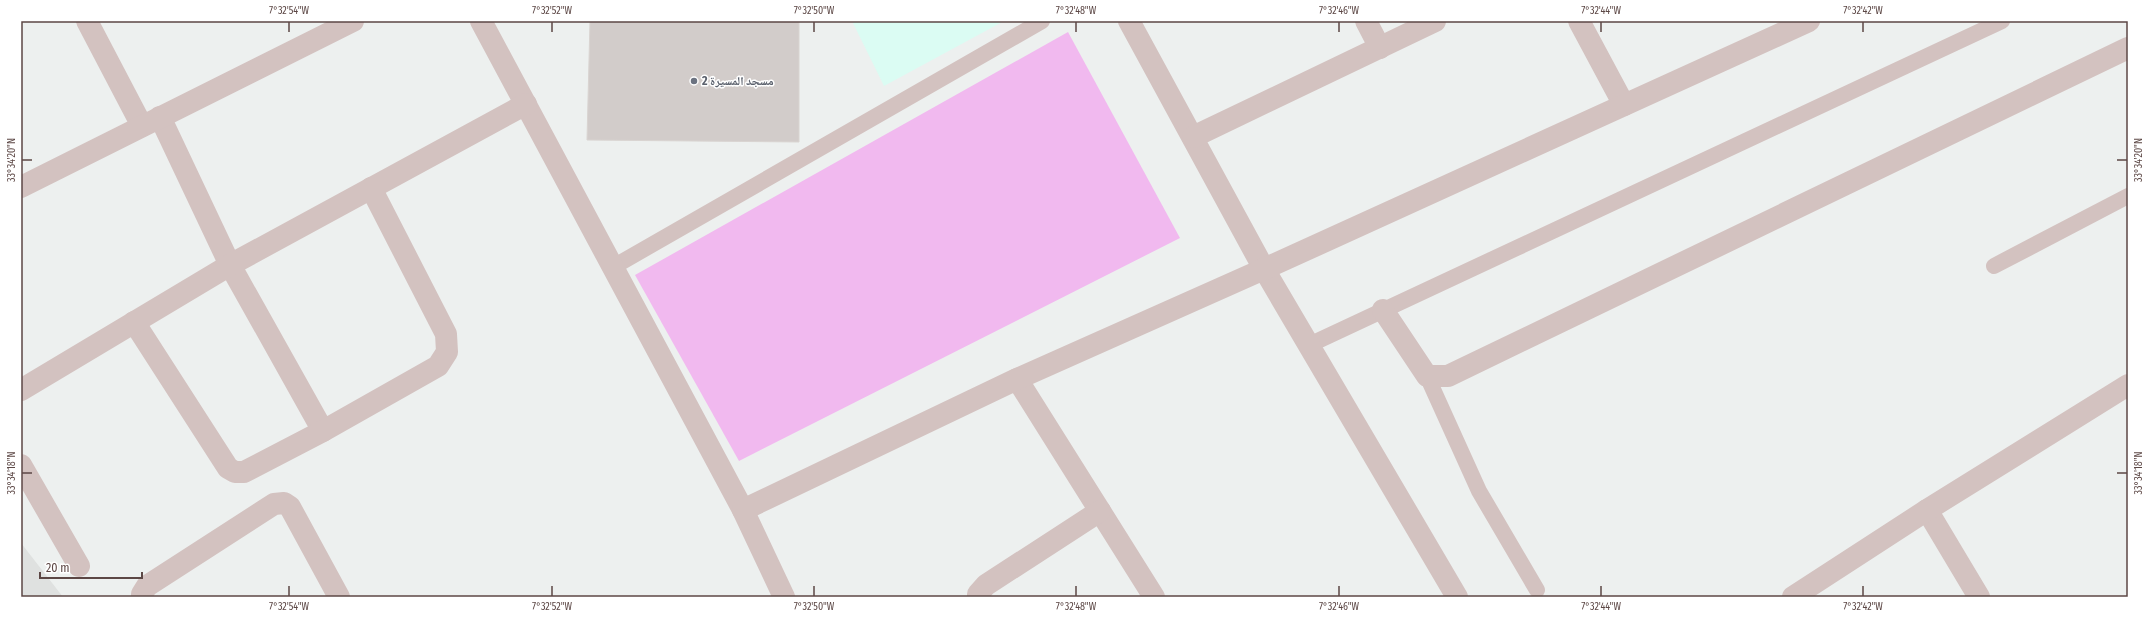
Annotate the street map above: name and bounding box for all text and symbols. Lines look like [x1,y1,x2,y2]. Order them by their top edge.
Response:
text: 7°32'54"W [269,5,309,17]
text: 7°32'52"W [532,5,572,17]
text: 7°32'50"W [794,5,835,17]
text: 7°32'48"W [1056,5,1097,17]
text: 7°32'46"W [1319,5,1360,17]
text: 7°32'44"W [1581,5,1621,17]
text: 7°32'42"W [1843,5,1883,17]
place label: مسجد المسيرة 2 [701,74,774,88]
marker: مسجد المسيرة 2 [689,76,699,86]
text: 33°34'20"N [6,138,18,182]
text: 33°34'20"N [2133,138,2145,182]
text: 33°34'18"N [6,451,18,495]
text: 33°34'18"N [2133,451,2145,495]
scale bar [40,554,142,580]
text: 20 m [46,561,70,575]
text: 7°32'54"W [269,601,309,613]
text: 7°32'52"W [532,601,572,613]
text: 7°32'50"W [794,601,835,613]
text: 7°32'48"W [1056,601,1097,613]
text: 7°32'46"W [1319,601,1360,613]
text: 7°32'44"W [1581,601,1621,613]
text: 7°32'42"W [1843,601,1883,613]

